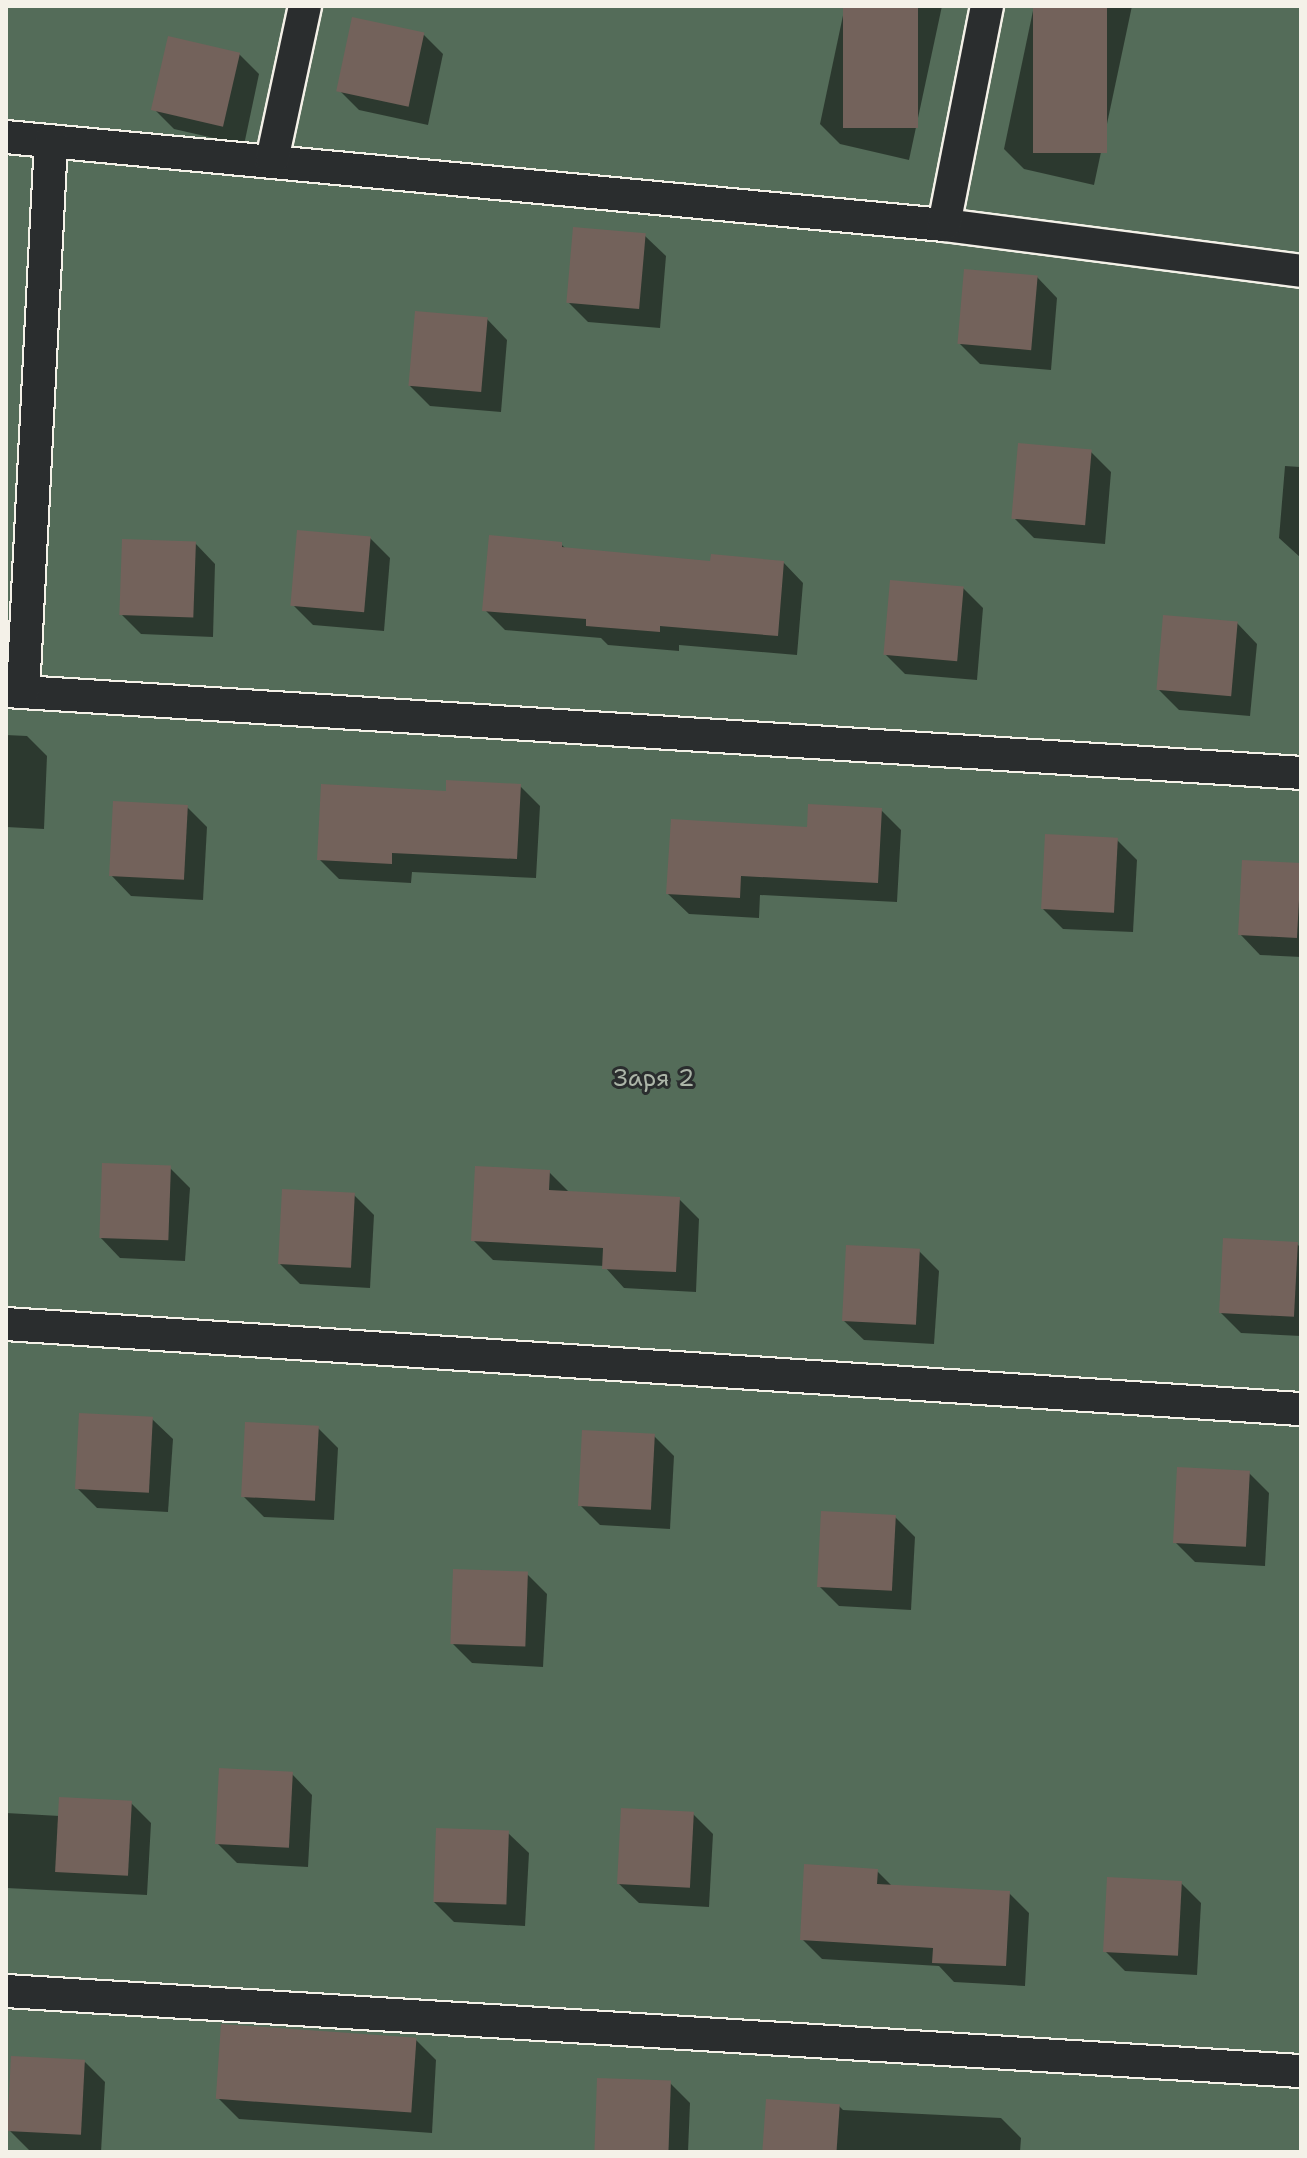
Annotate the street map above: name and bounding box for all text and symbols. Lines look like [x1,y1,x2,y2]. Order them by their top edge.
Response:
park label: Заря 2 [614,1065,694,1093]

